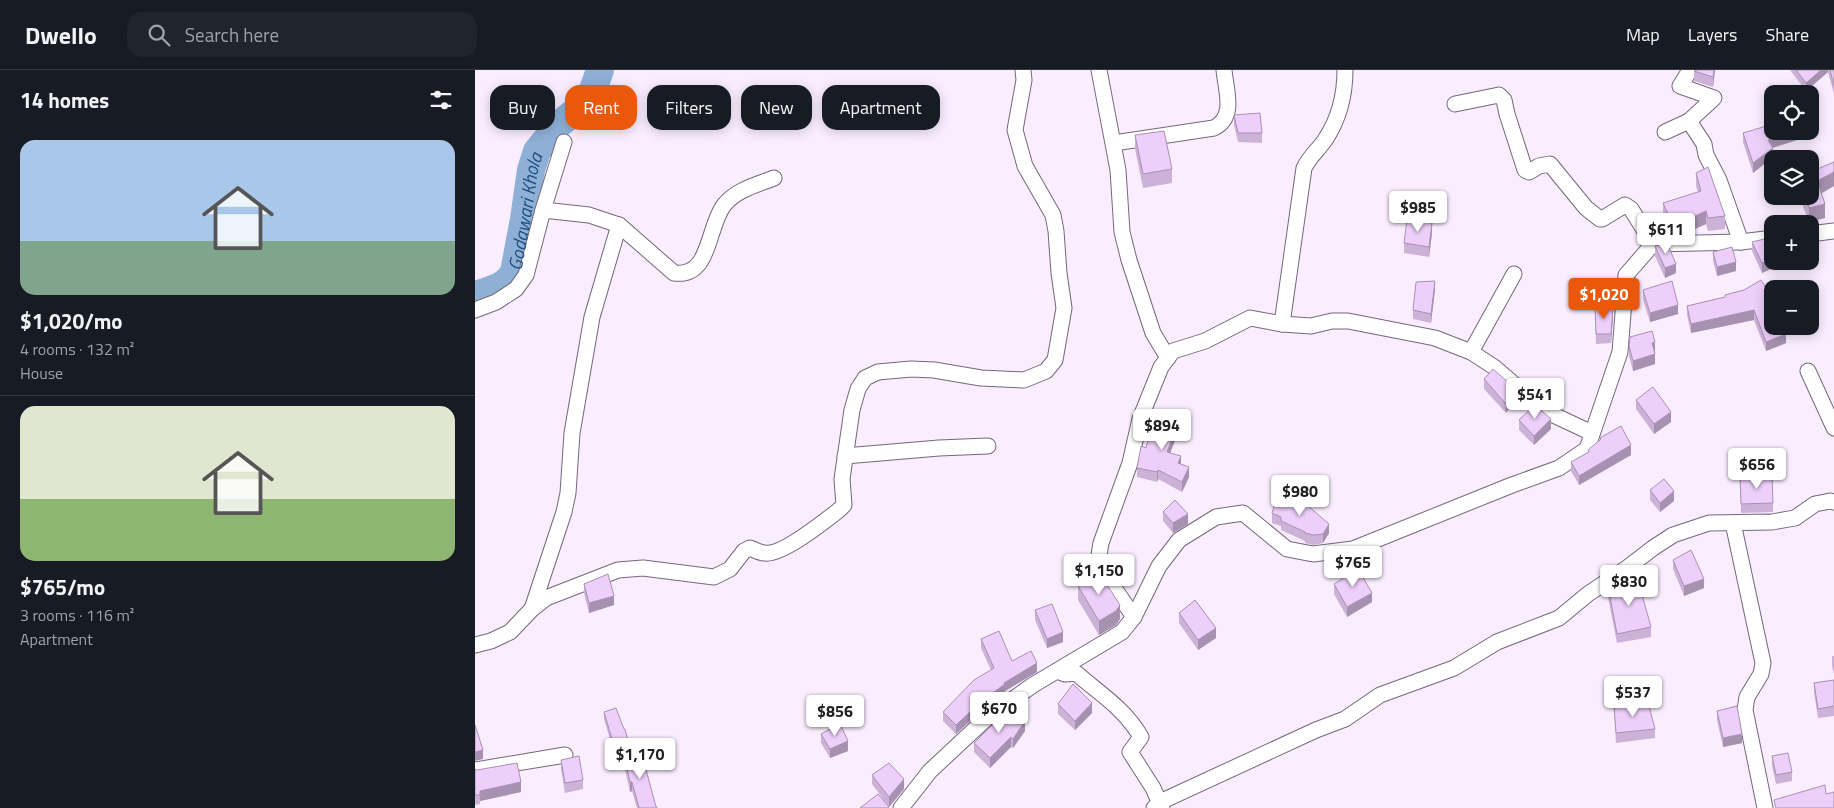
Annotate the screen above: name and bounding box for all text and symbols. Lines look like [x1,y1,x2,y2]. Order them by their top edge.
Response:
search box [127,12,477,57]
text: Dwello [25,17,97,53]
text: Search here [185,20,279,49]
icon: search [145,21,173,49]
text: Map [1626,21,1660,48]
text: Layers [1688,21,1737,48]
text: Share [1765,21,1809,48]
text: 14 homes [20,84,109,116]
chip: Buy [490,85,555,130]
chip: Rent [565,85,637,130]
chip: Filters [647,85,731,130]
chip: New [741,85,812,130]
chip: Apartment [822,85,940,130]
map controls [1764,85,1819,335]
button: locate [1764,85,1819,140]
icon: filters [427,86,455,114]
water label: Godawari Khola [500,147,550,273]
button: layers [1764,150,1819,205]
icon: home [193,173,283,263]
pin: $985 [1388,190,1448,233]
text: $985 [1400,195,1436,219]
pin: $611 [1636,212,1696,255]
button: + [1764,215,1819,270]
text: $611 [1648,217,1684,241]
pin: $1,020 [1563,278,1645,320]
button: − [1764,280,1819,335]
text: $1,020 [1579,282,1629,306]
text: $1,020/mo [20,305,122,337]
text: 4 rooms · 132 m² [20,337,134,361]
text: House [20,361,63,385]
pin: $541 [1505,378,1565,420]
text: $541 [1517,382,1553,406]
pin: $894 [1132,408,1192,451]
text: $894 [1144,413,1180,437]
icon: home [193,438,283,528]
pin: $656 [1727,448,1787,490]
text: $656 [1739,452,1775,476]
pin: $980 [1270,474,1330,517]
text: $980 [1282,479,1318,503]
pin: $765 [1323,546,1383,588]
text: $765 [1335,550,1371,574]
pin: $1,150 [1058,554,1140,596]
text: $1,150 [1074,558,1124,582]
pin: $830 [1599,564,1659,607]
text: $830 [1611,569,1647,593]
text: $765/mo [20,571,105,603]
text: 3 rooms · 116 m² [20,603,134,627]
text: Apartment [20,627,93,651]
pin: $537 [1603,676,1663,718]
text: $537 [1615,680,1651,704]
pin: $670 [969,692,1029,734]
pin: $856 [805,694,865,737]
text: $670 [981,696,1017,720]
text: $856 [817,699,853,723]
pin: $1,170 [599,738,681,780]
text: $1,170 [615,742,665,766]

